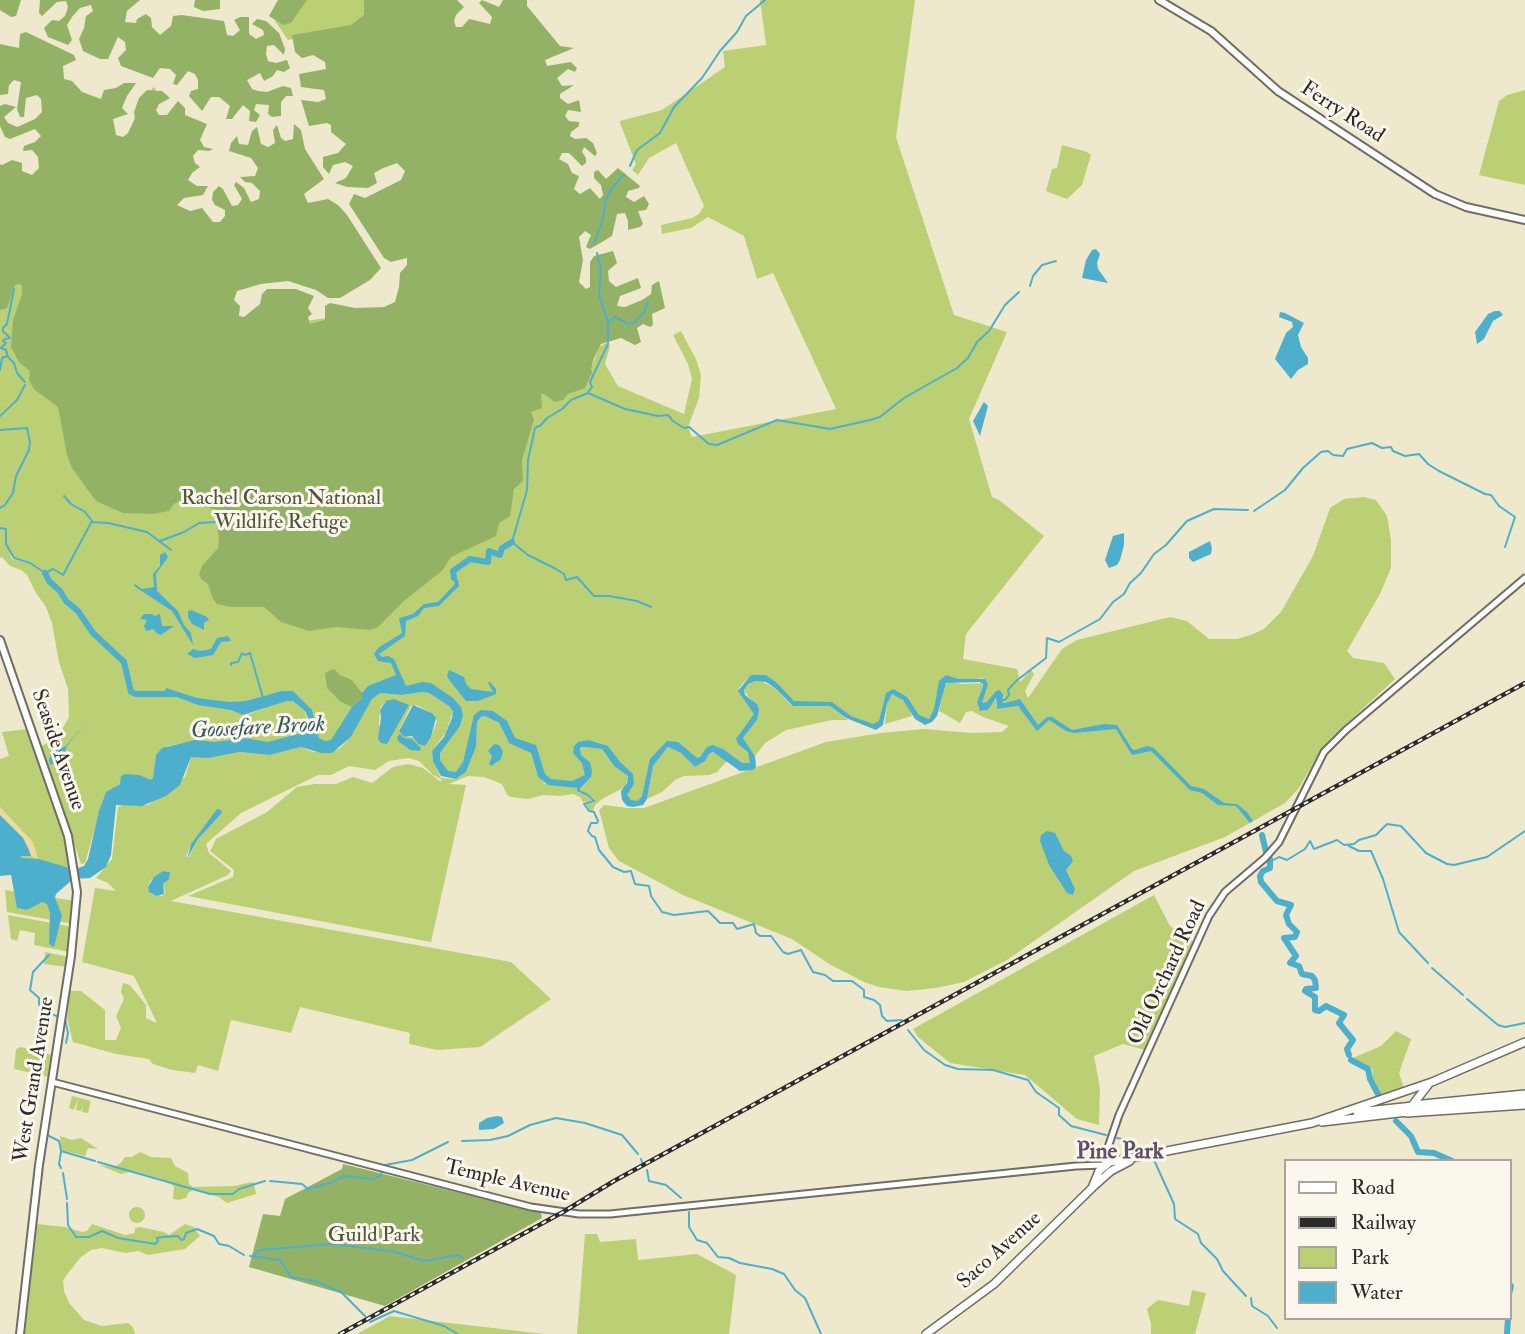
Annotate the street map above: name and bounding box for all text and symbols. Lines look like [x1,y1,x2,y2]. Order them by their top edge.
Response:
street label: Ferry Road [1295,77,1389,149]
park label: Rachel Carson National Wildlife Refuge [181,486,381,536]
street label: Seaside Avenue [25,686,89,814]
water label: Goosefare Brook [190,712,326,746]
street label: Old Orchard Road [1124,897,1212,1049]
street label: West Grand Avenue [9,996,61,1164]
district label: Pine Park [1076,1139,1164,1167]
street label: Temple Avenue [442,1155,572,1209]
legend [1284,1159,1511,1320]
text: Road [1351,1174,1395,1201]
street label: Saco Avenue [953,1207,1047,1295]
text: Railway [1351,1209,1416,1236]
park label: Guild Park [328,1223,420,1249]
text: Park [1351,1244,1389,1271]
text: Water [1351,1279,1403,1306]

